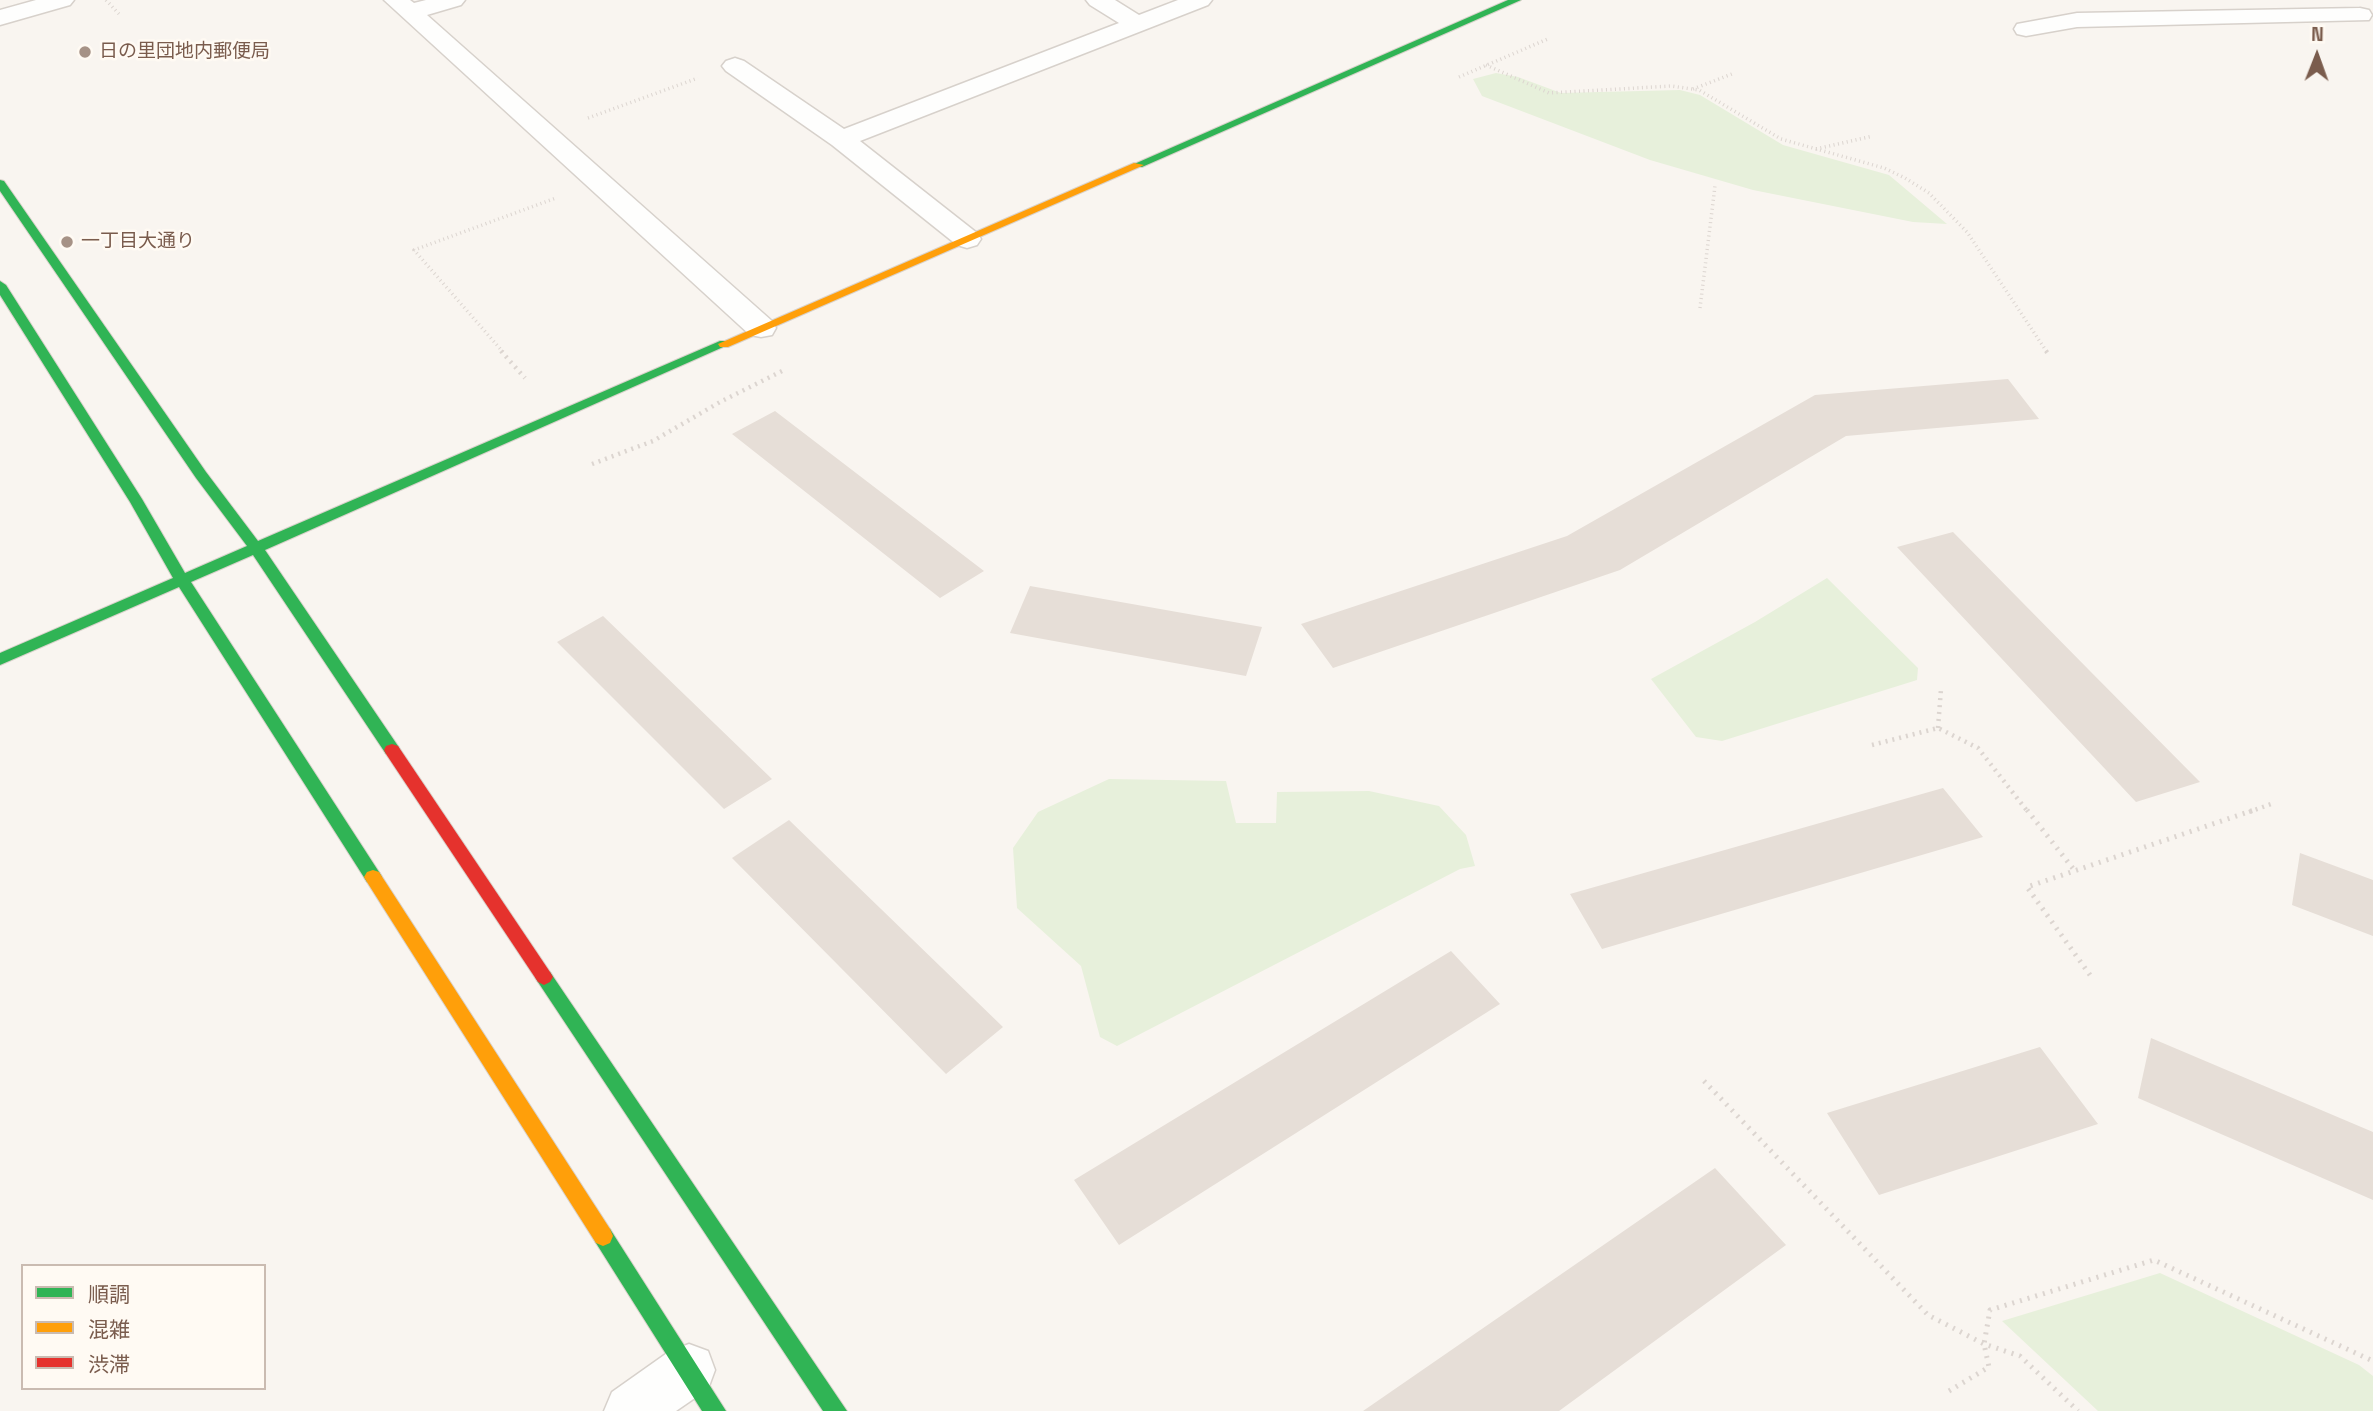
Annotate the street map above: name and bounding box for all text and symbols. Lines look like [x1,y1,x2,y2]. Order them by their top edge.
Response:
north arrow [2282,21,2352,91]
text: N [2311,22,2324,47]
place label: 日の里団地内郵便局 [99,41,270,63]
marker: 日の里団地内郵便局 [77,44,93,60]
place label: 一丁目大通り [81,231,195,253]
marker: 一丁目大通り [59,234,75,250]
legend [21,1264,266,1390]
text: 順調 [88,1281,130,1308]
text: 混雑 [88,1316,130,1343]
text: 渋滞 [88,1351,130,1378]

